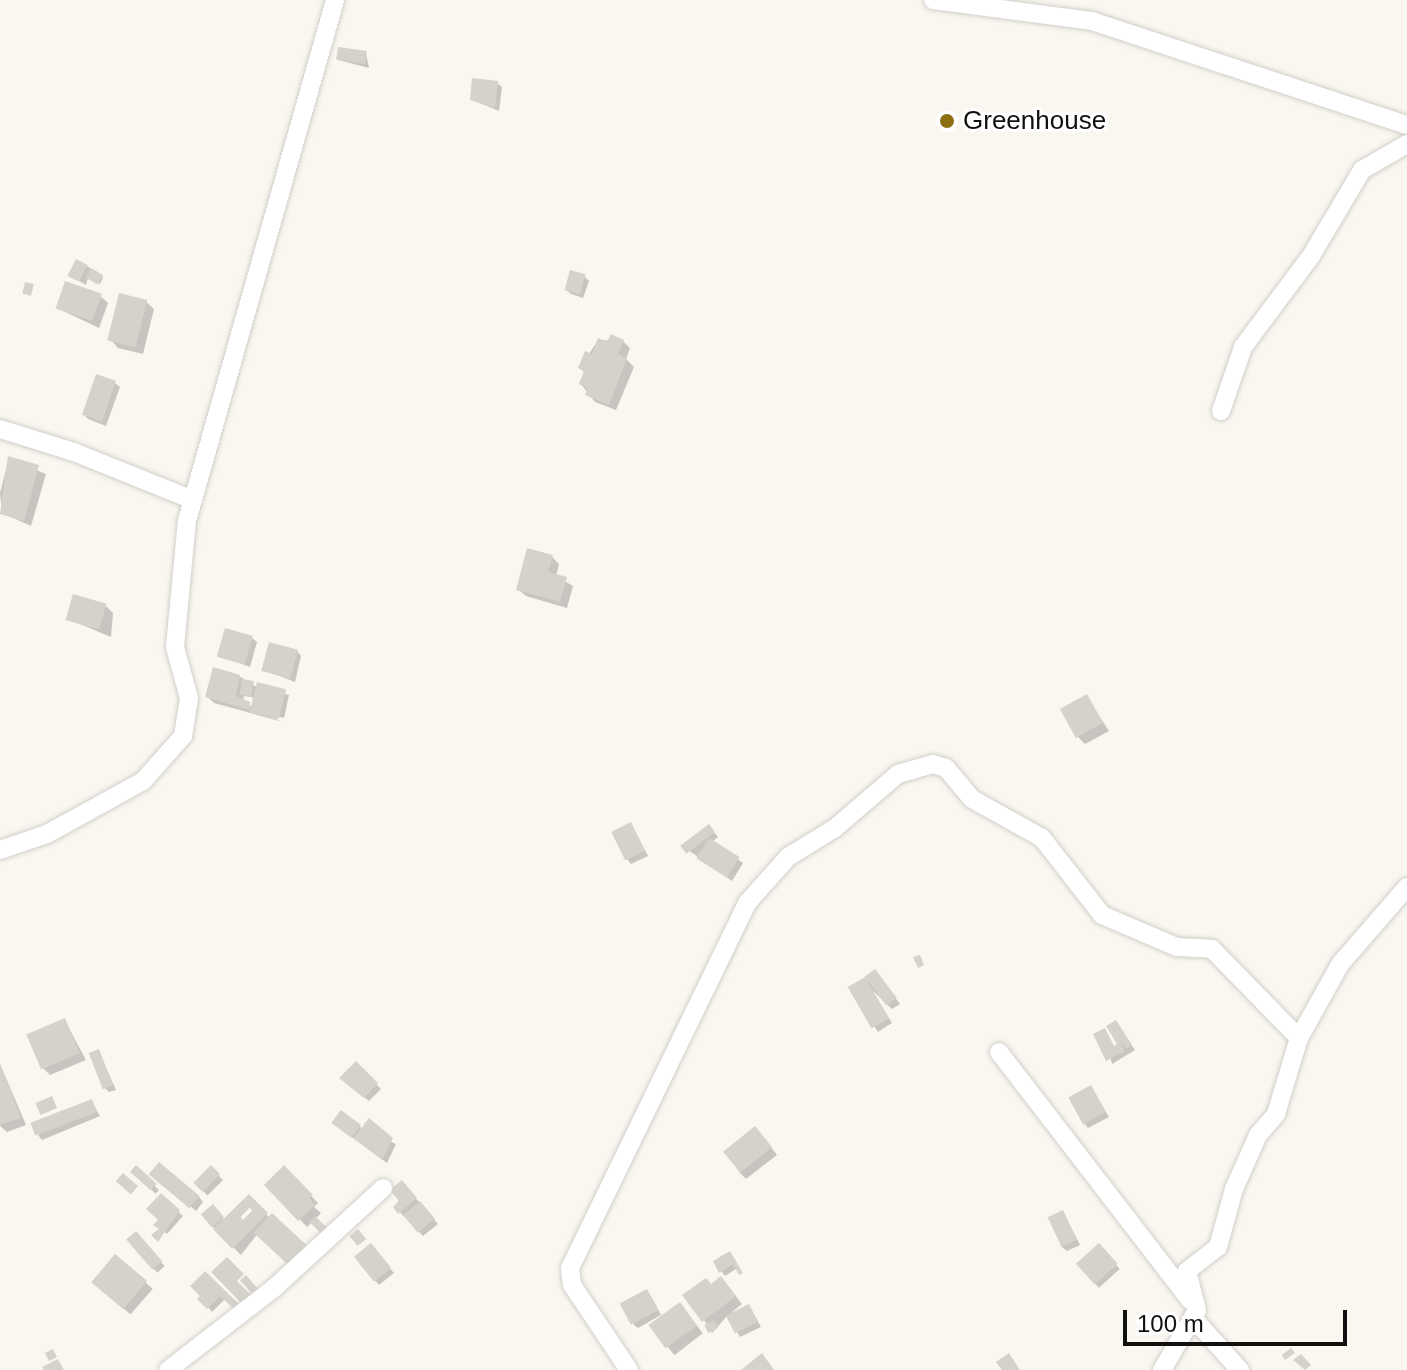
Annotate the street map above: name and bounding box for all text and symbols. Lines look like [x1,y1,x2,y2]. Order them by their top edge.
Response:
place label: Greenhouse [963,105,1106,137]
marker: Greenhouse [938,112,956,130]
scale bar [1127,1294,1351,1344]
text: 100 m [1137,1310,1204,1337]

